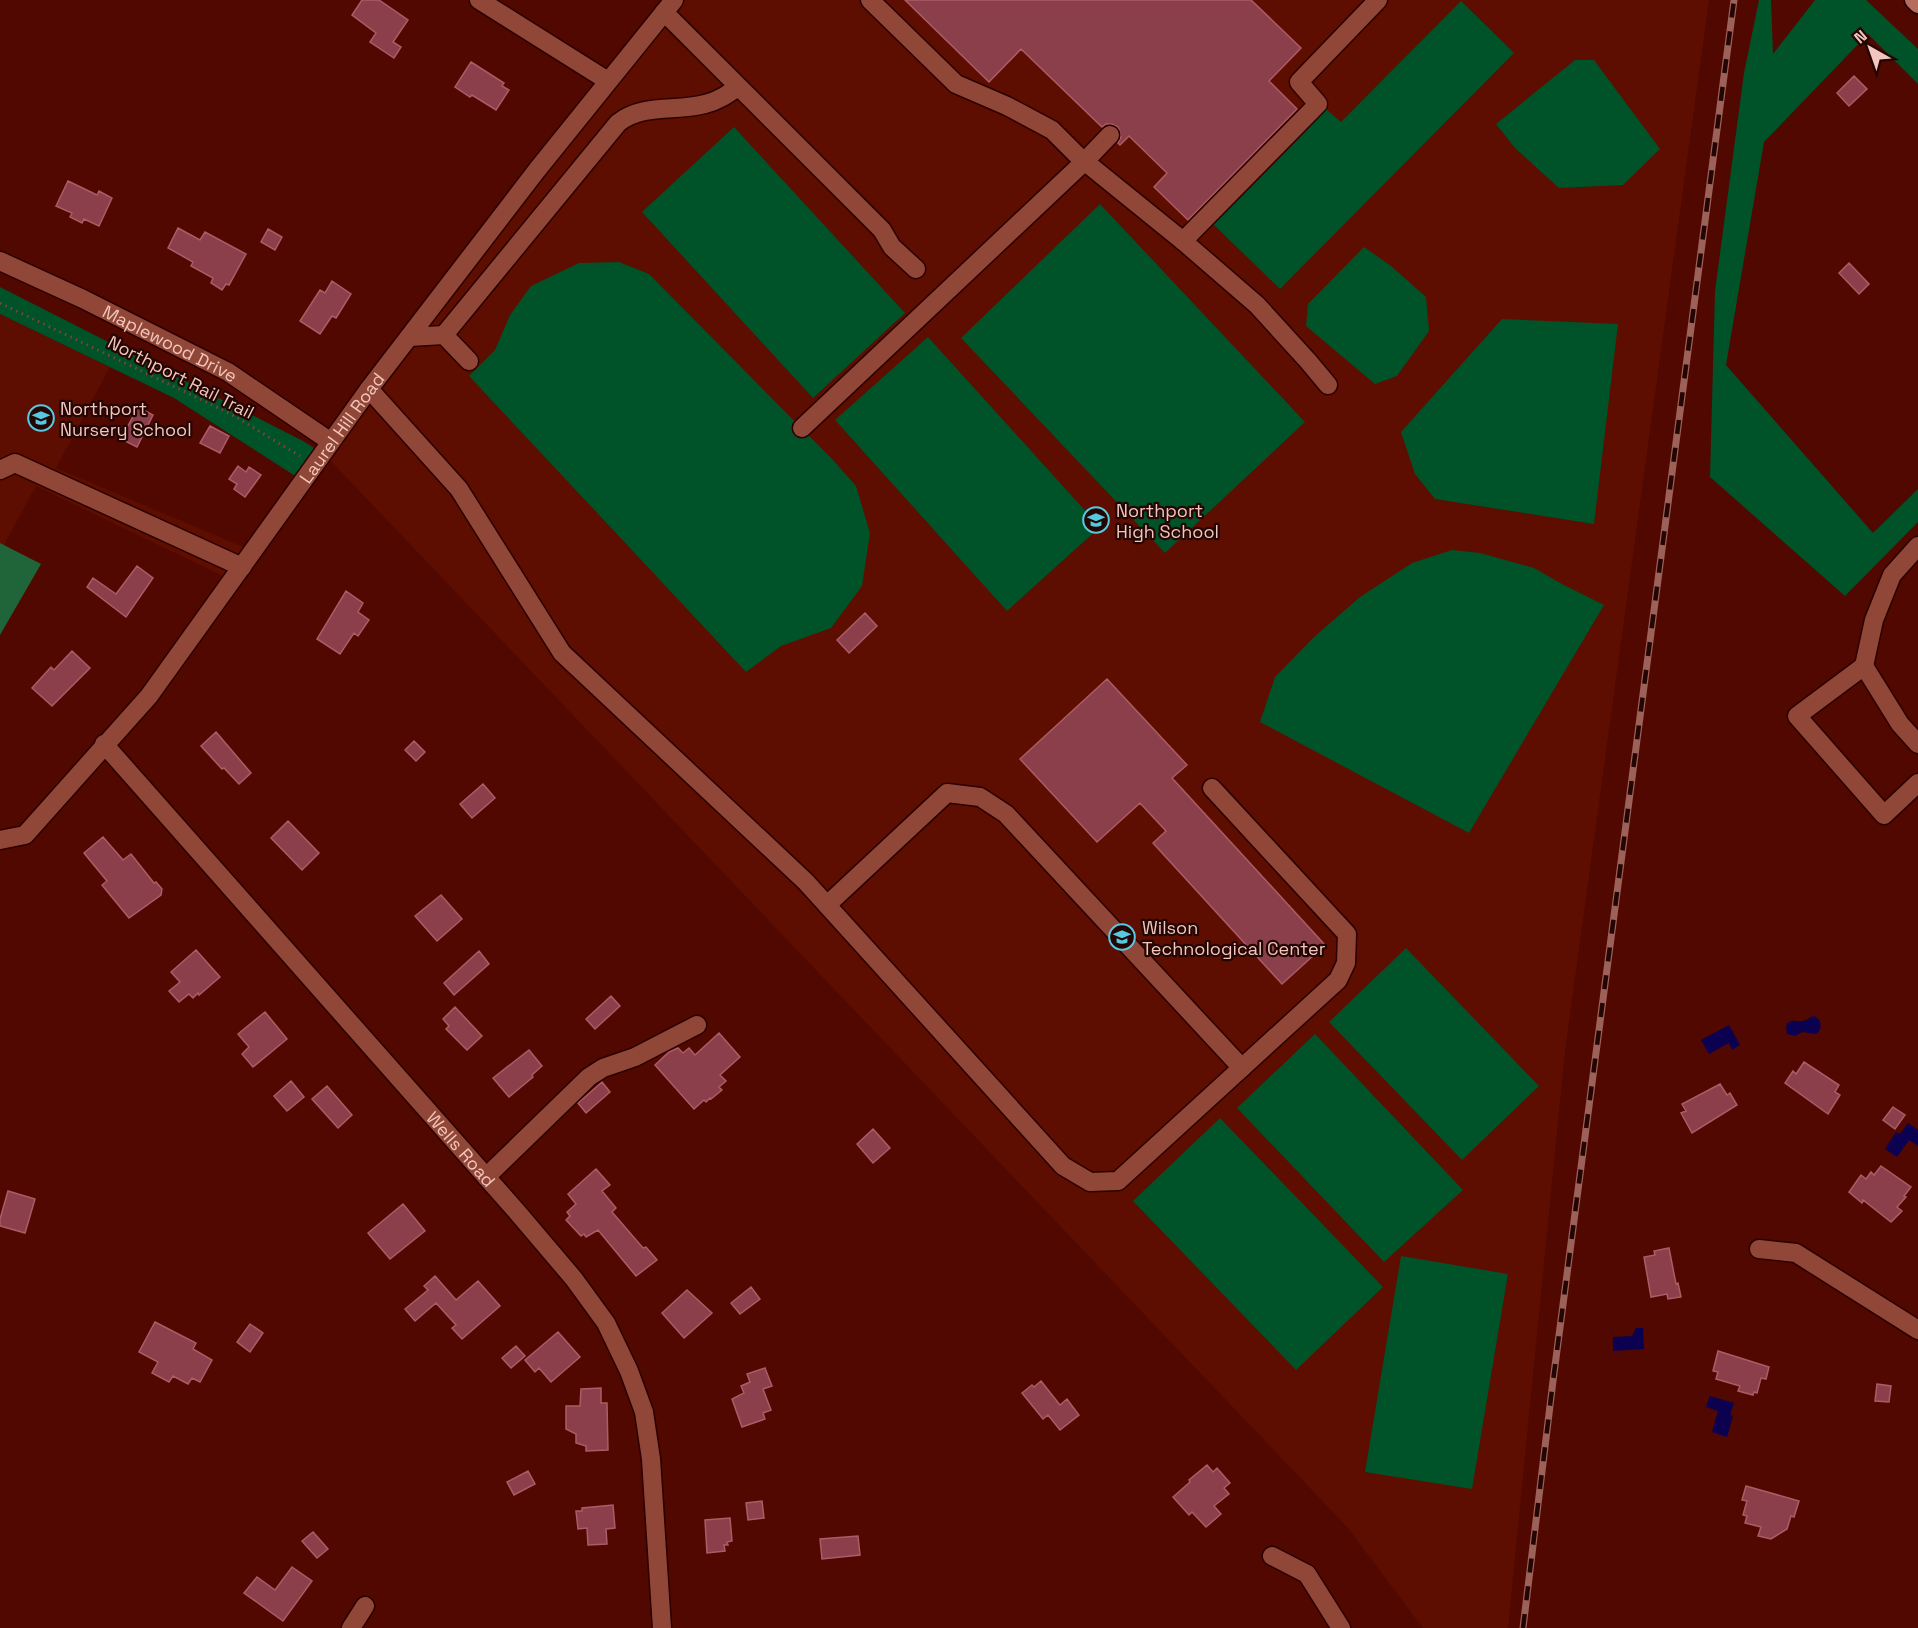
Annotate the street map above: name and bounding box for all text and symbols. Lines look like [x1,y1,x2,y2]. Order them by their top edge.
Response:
north arrow [1840,18,1900,78]
text: N [1850,25,1872,48]
street label: Maplewood Drive [99,299,242,387]
street label: Northport Rail Trail [104,330,258,424]
street label: Laurel Hill Road [294,368,389,488]
place label: Northport Nursery School [60,397,192,441]
school or university icon: Northport Nursery School [26,403,56,433]
place label: Northport High School [1116,499,1219,543]
school or university icon: Northport High School [1081,505,1111,535]
place label: Wilson Technological Center [1142,916,1326,960]
school or university icon: Wilson Technological Center [1107,922,1137,952]
street label: Wells Road [422,1106,501,1191]

